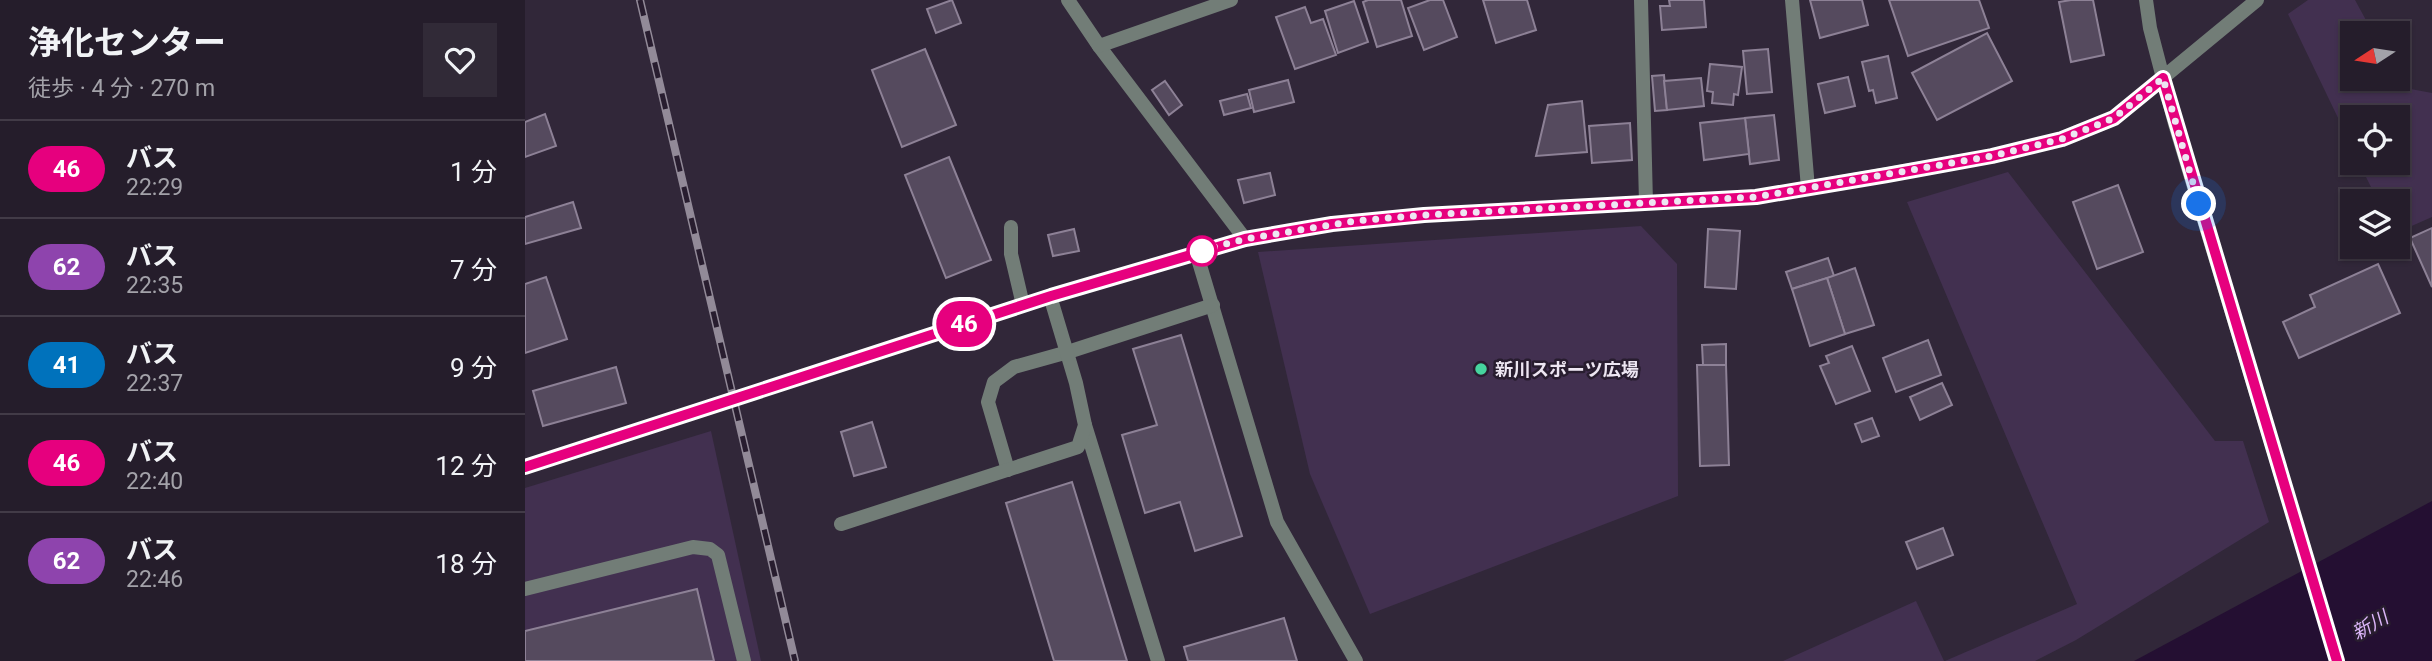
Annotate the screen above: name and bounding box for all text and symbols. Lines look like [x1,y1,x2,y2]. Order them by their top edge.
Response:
north arrow [2340,21,2410,91]
map controls [2340,21,2410,259]
text: 浄化センター [28,23,226,62]
button: heart [423,23,497,97]
text: 徒歩 · 4 分 · 270 m [28,75,215,102]
button: locate [2340,105,2410,175]
text: バス [126,143,178,173]
text: 46 [53,155,80,183]
text: 1 分 [450,157,497,187]
text: 22:29 [126,174,183,201]
your location [2181,186,2216,221]
button: layers [2340,189,2410,259]
unlabelled marker [1187,236,1217,266]
text: バス [126,241,178,271]
text: 62 [53,253,80,281]
text: 7 分 [450,255,497,285]
text: 22:35 [126,272,183,299]
line badge: 46 [933,301,996,347]
text: 46 [950,310,978,338]
text: バス [126,339,178,369]
text: 41 [53,351,80,379]
text: 9 分 [450,353,497,383]
place label: 新川スポーツ広場 [1495,359,1639,380]
marker: 新川スポーツ広場 [1473,361,1489,377]
text: 22:37 [126,370,183,397]
text: バス [126,437,178,467]
text: 46 [53,449,80,477]
text: 12 分 [435,451,497,481]
text: 22:40 [126,468,183,495]
text: バス [126,535,178,565]
text: 62 [53,547,80,575]
text: 18 分 [435,549,497,579]
text: 22:46 [126,566,183,593]
water label: 新川 [2348,605,2394,644]

